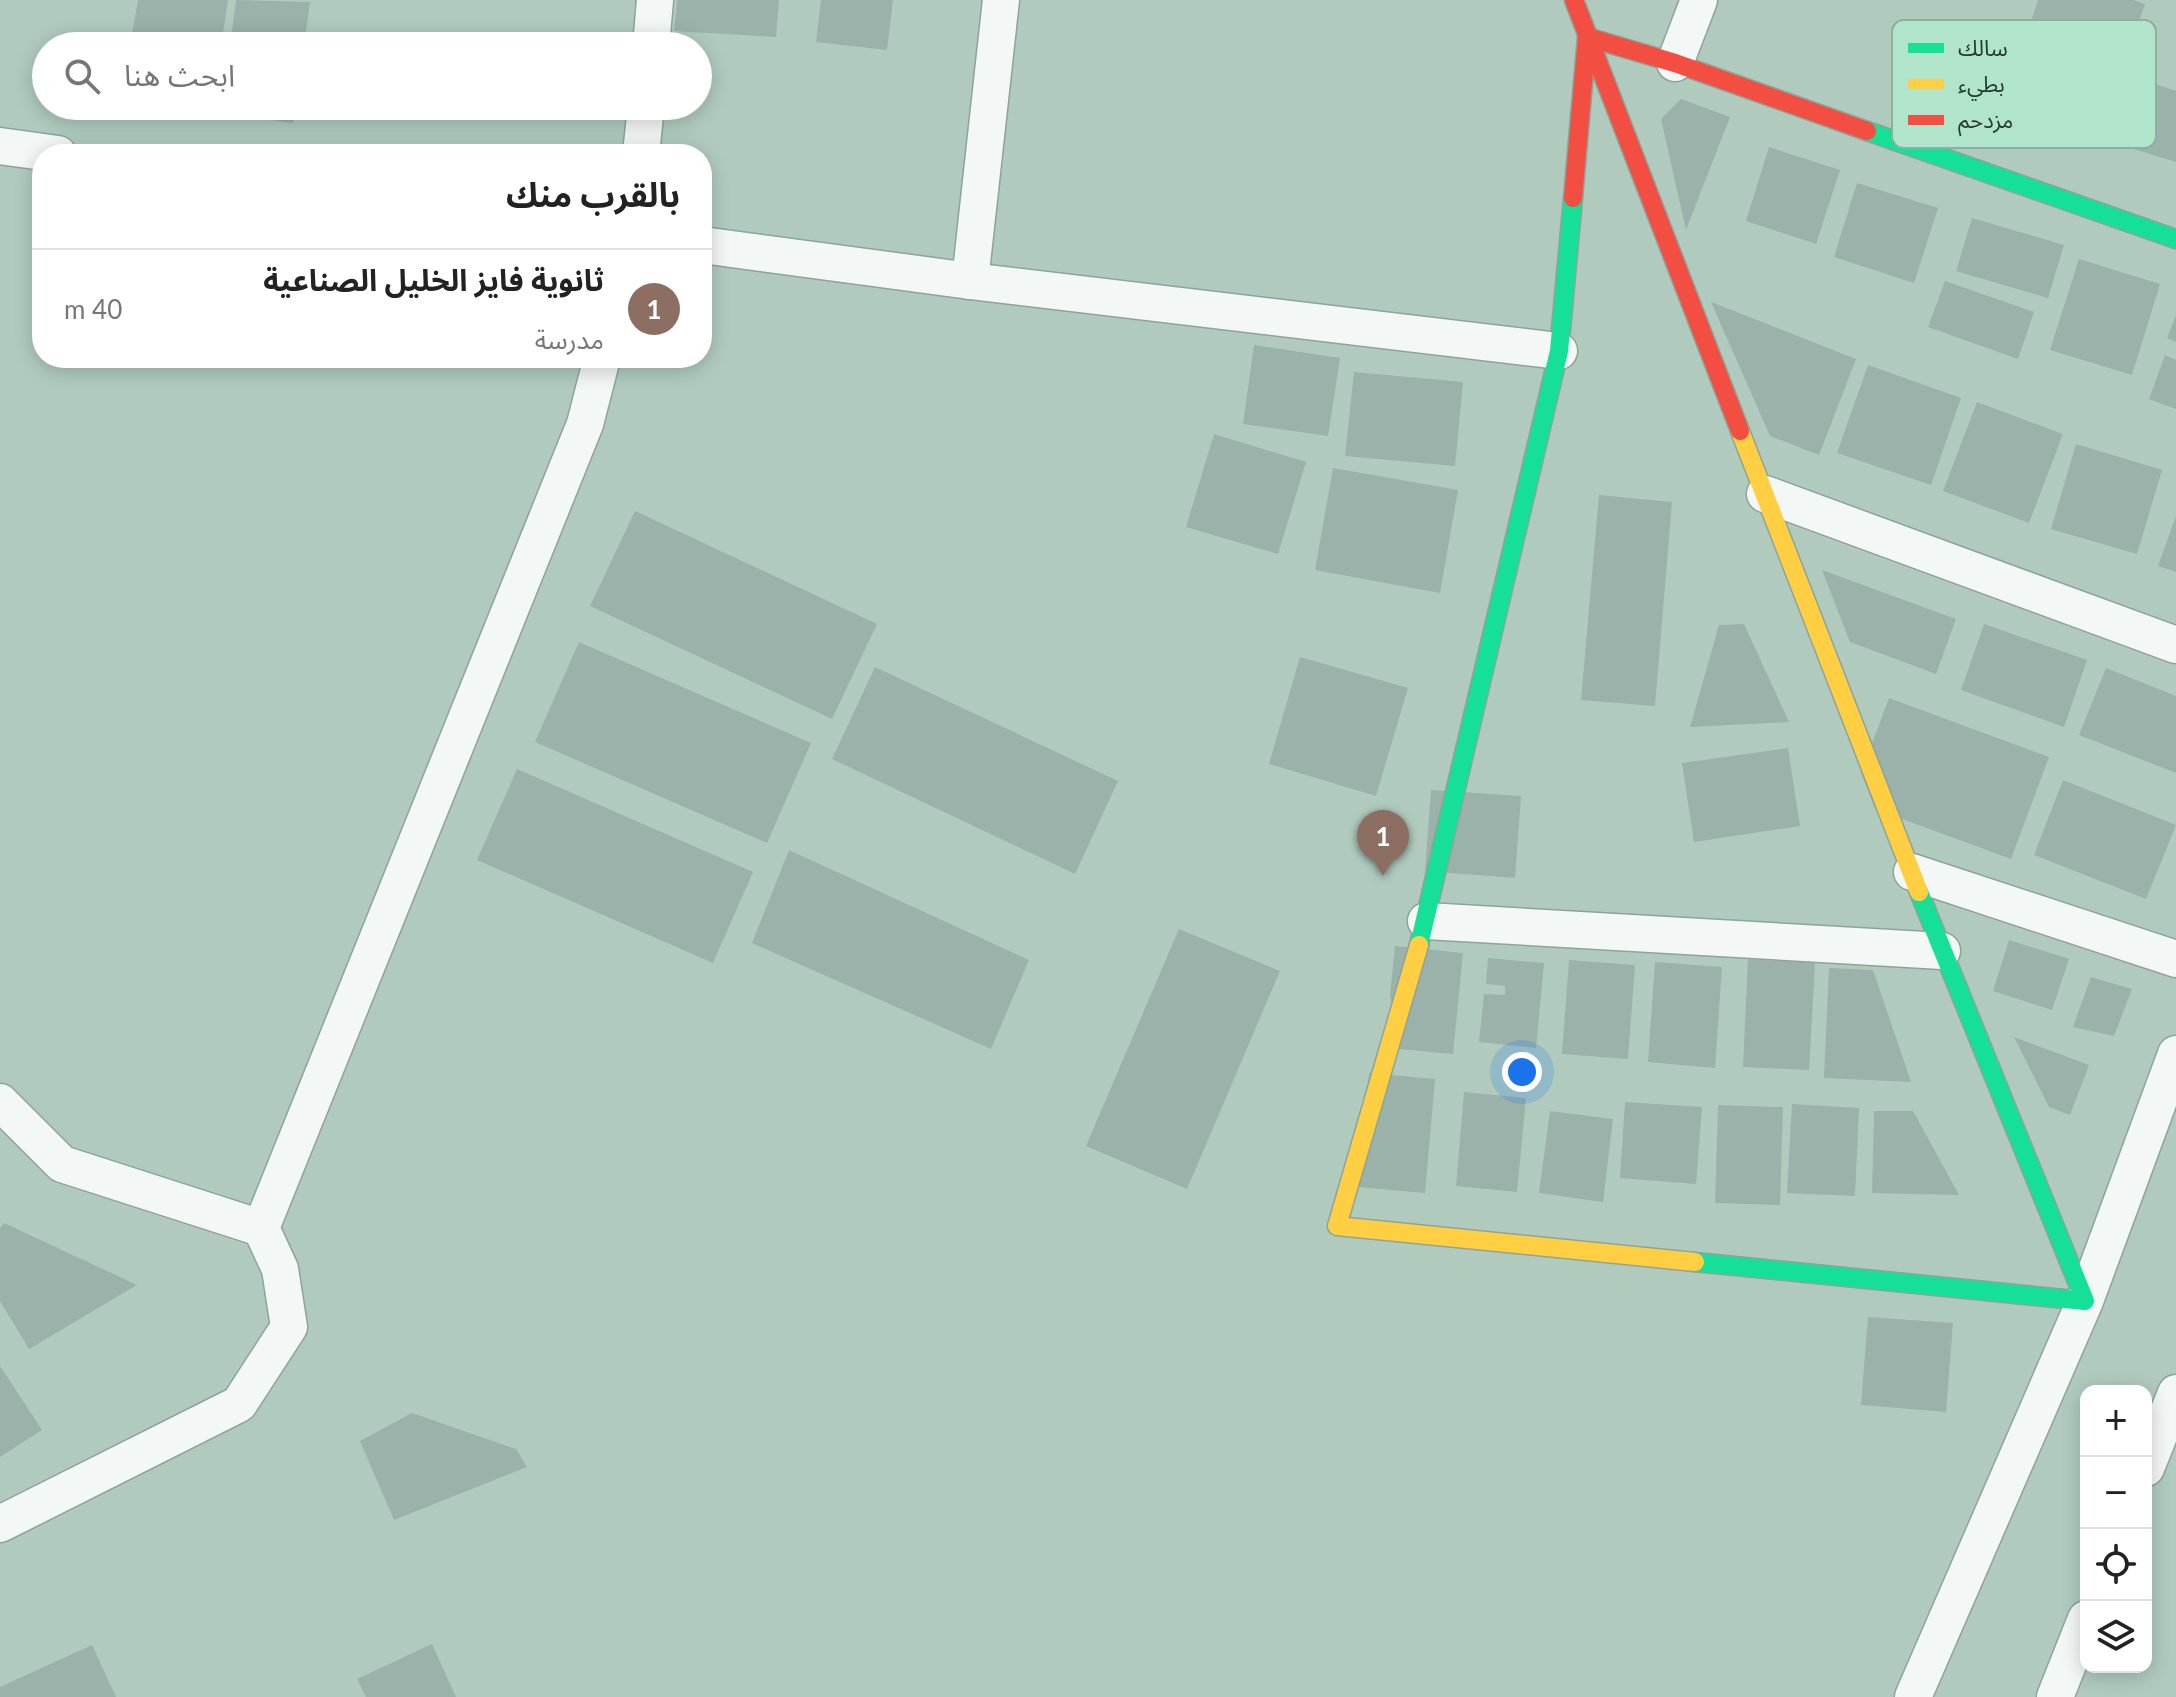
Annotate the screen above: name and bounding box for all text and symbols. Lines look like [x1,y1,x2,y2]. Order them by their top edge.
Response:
legend [1892,20,2156,148]
search box [32,32,712,120]
text: سالك [1958,34,2008,61]
icon: search [60,54,104,98]
text: ابحث هنا [124,56,235,92]
text: بطيء [1958,70,2005,101]
text: مزدحم [1958,106,2013,137]
text: بالقرب منك [506,173,680,214]
text: ثانوية فايز الخليل الصناعية [263,261,604,297]
text: 40 m [64,293,122,325]
text: 1 [646,293,662,325]
text: مدرسة [535,323,604,355]
pin: 1 [1357,810,1409,876]
your location [1502,1052,1542,1092]
map controls [2080,1385,2152,1673]
button: + [2080,1385,2152,1457]
button: − [2080,1457,2152,1529]
button: locate [2080,1529,2152,1601]
button: layers [2080,1601,2152,1673]

